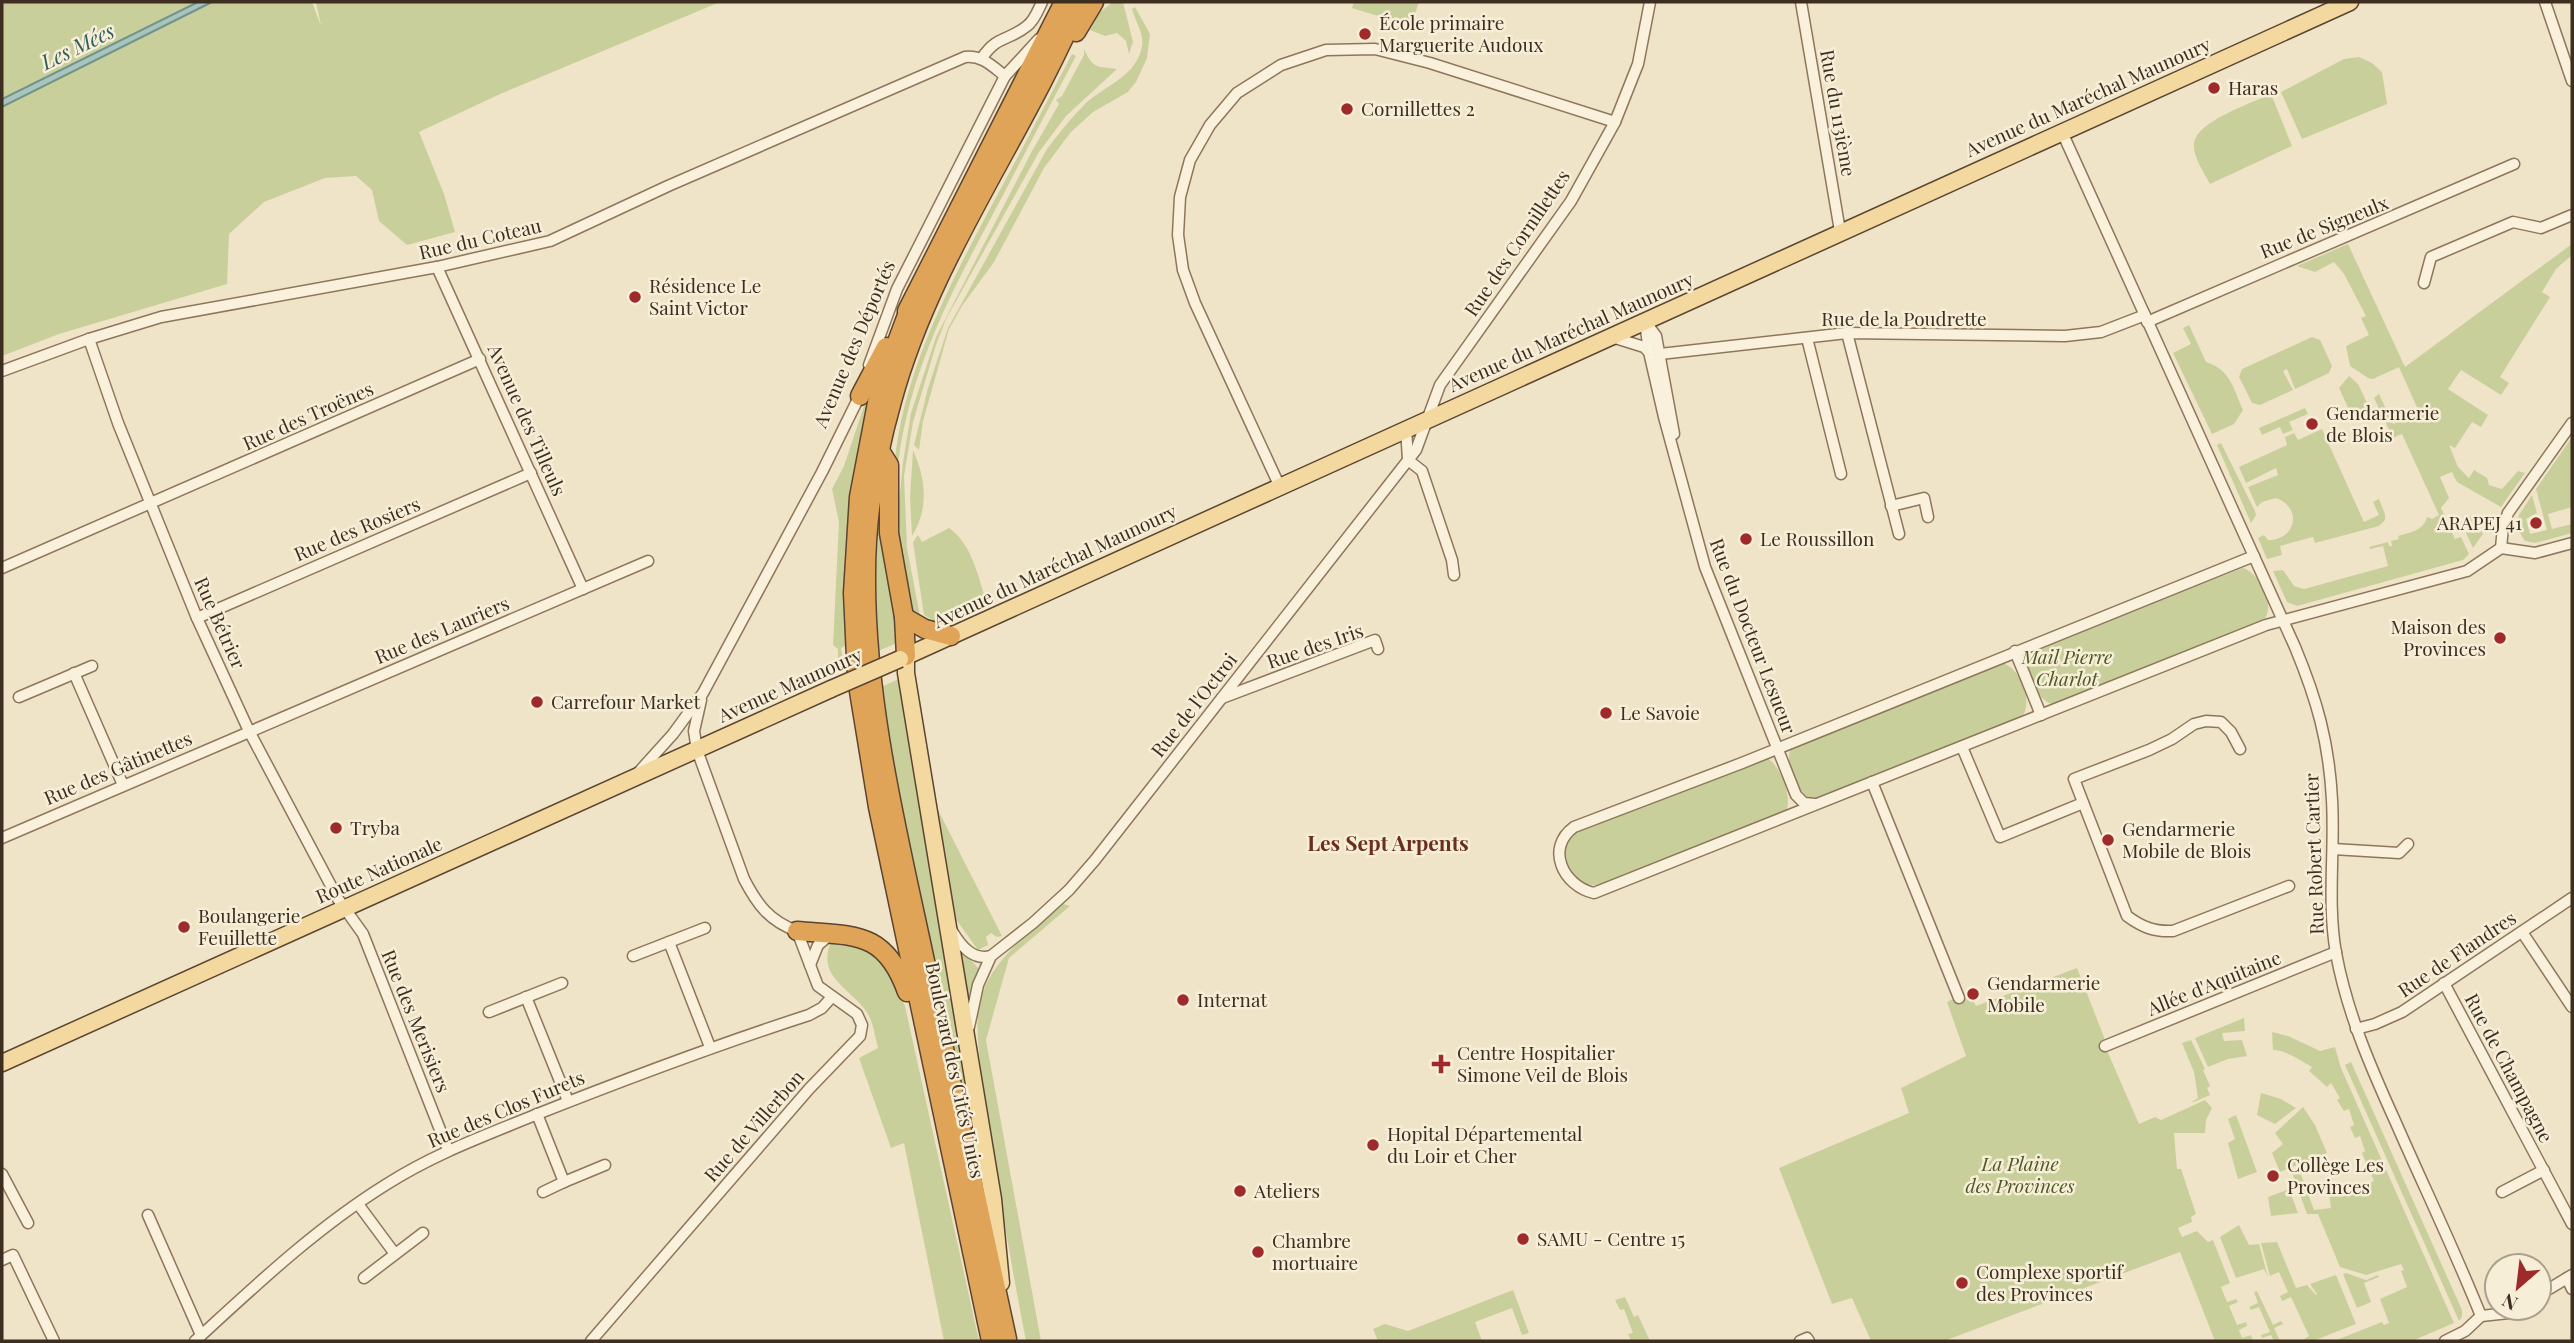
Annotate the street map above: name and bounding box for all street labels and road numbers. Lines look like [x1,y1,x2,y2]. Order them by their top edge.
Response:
street label: Avenue du Maréchal Maunoury [1960,30,2215,162]
street label: Rue du 113ième [1815,47,1863,178]
street label: Rue des Cornillettes [1457,164,1575,321]
street label: Rue de Signeulx [2256,188,2392,264]
street label: Rue du Coteau [416,211,544,265]
street label: Avenue des Déportés [806,256,900,432]
street label: Avenue du Maréchal Maunoury [1443,265,1698,397]
street label: Rue de la Poudrette [1821,305,1987,331]
street label: Avenue des Tilleuls [482,339,573,500]
street label: Rue des Troënes [238,375,377,456]
street label: Rue des Rosiers [289,490,424,566]
street label: Avenue du Maréchal Maunoury [928,497,1181,633]
street label: Rue du Docteur Lesueur [1705,534,1803,738]
street label: Rue Bétrier [189,573,253,673]
street label: Rue des Lauriers [370,589,513,669]
street label: Rue des Iris [1263,616,1366,674]
street label: Avenue Maunoury [712,640,866,728]
street label: Rue de l'Octroi [1144,647,1242,762]
street label: Rue des Gâtinettes [40,724,196,810]
street label: Rue Robert Cartier [2297,772,2329,935]
street label: Route Nationale [311,830,446,909]
street label: Rue de Flandres [2392,904,2521,1002]
street label: Allée d'Aquitaine [2142,943,2284,1021]
street label: Rue des Merisiers [376,945,457,1096]
street label: Boulevard des Cités Unies [920,959,992,1180]
street label: Rue de Champagne [2460,989,2560,1147]
street label: Rue des Clos Furets [423,1063,588,1153]
street label: Rue de Villerbon [697,1063,809,1187]

